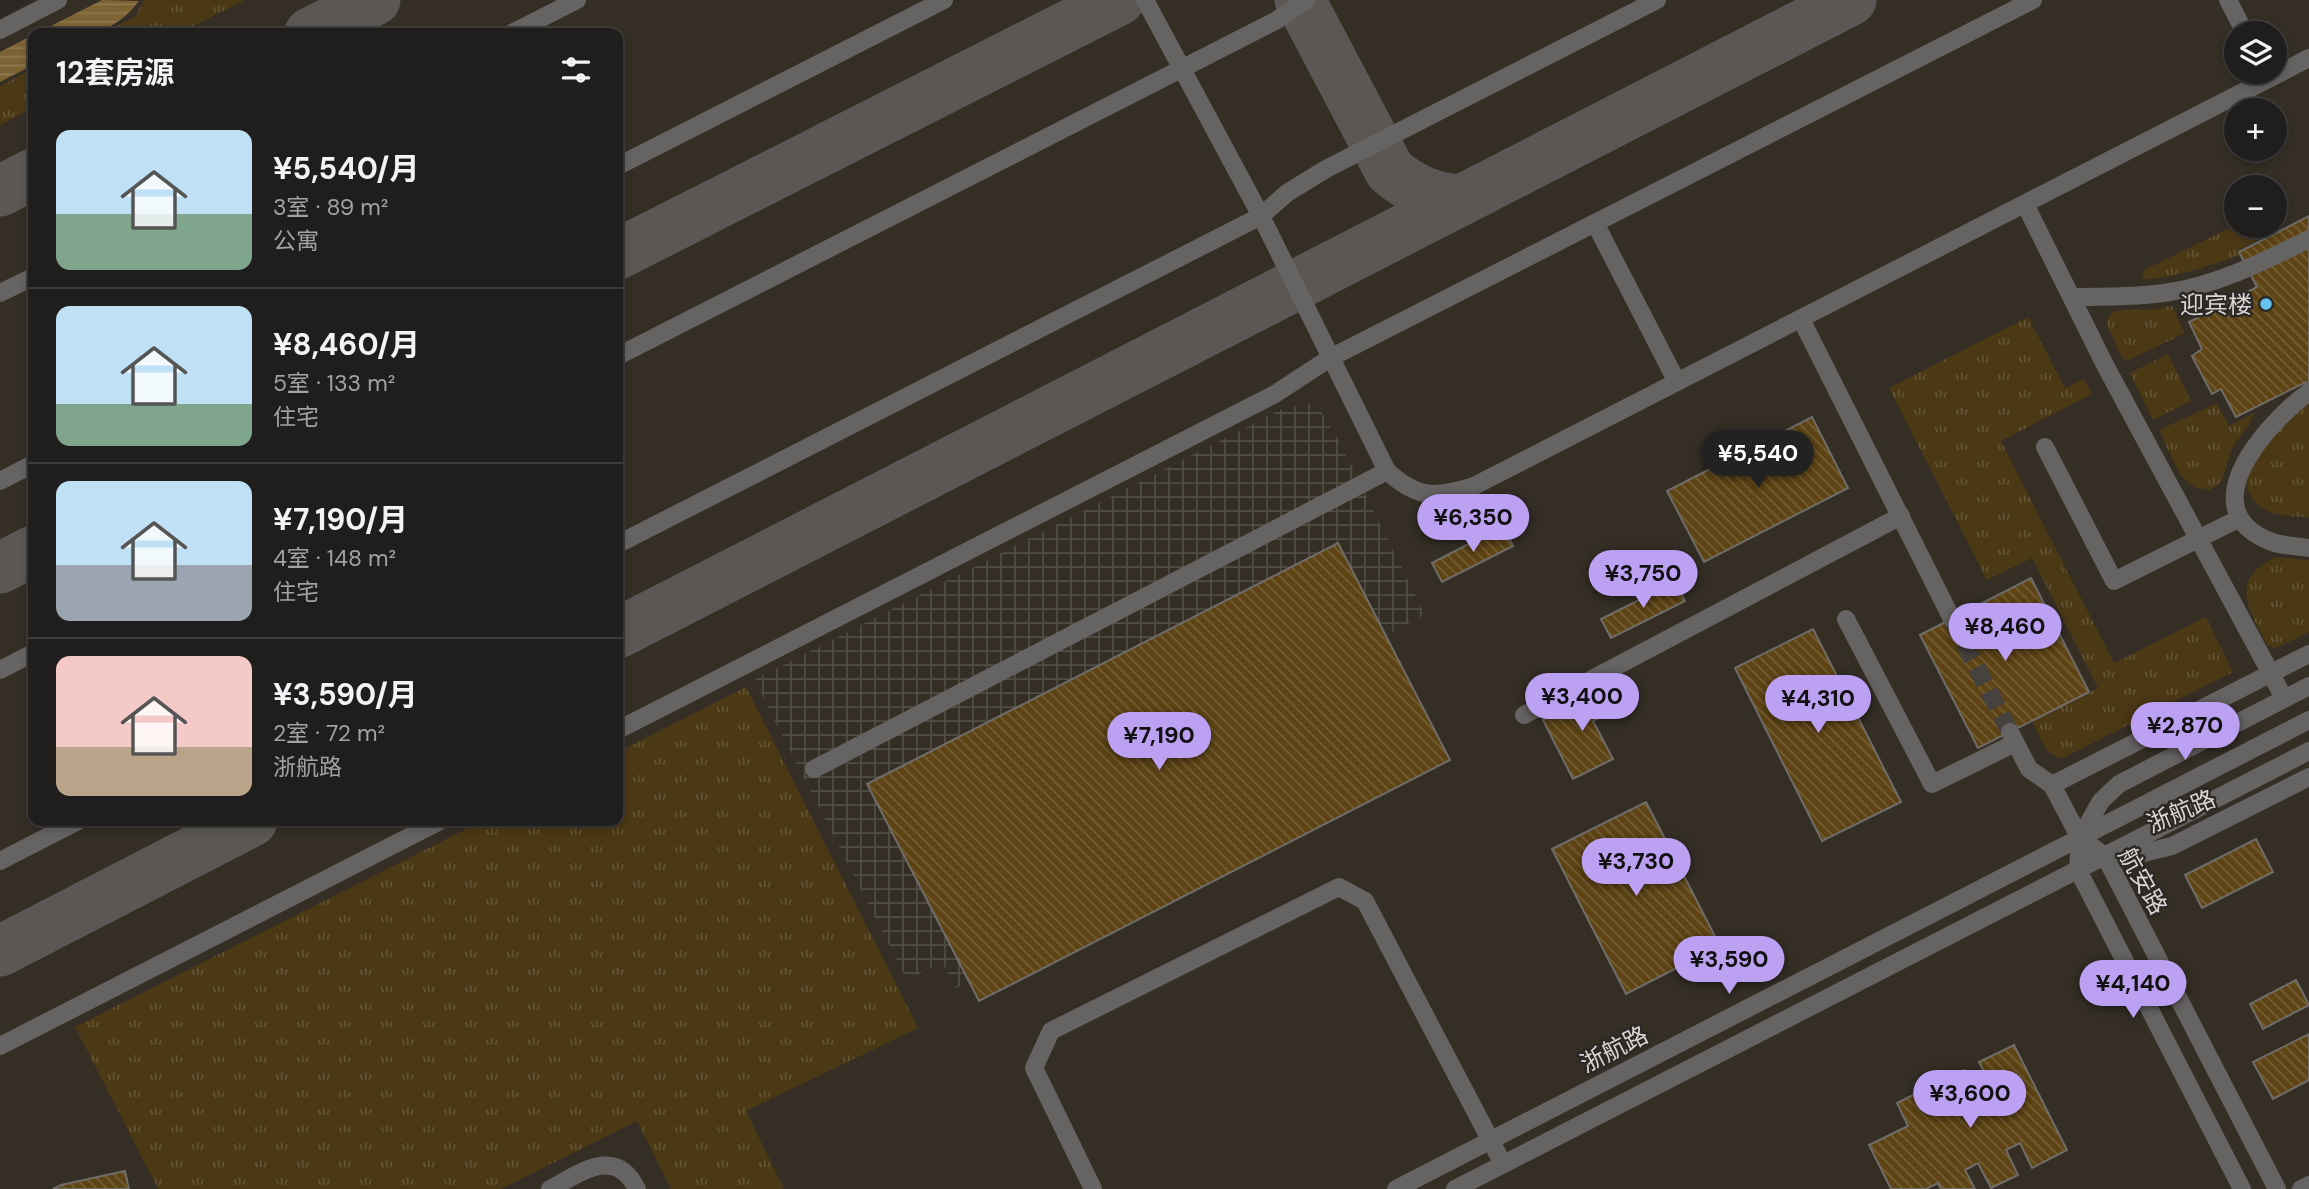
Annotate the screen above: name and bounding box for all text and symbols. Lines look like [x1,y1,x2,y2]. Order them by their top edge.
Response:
map controls [2224,21,2287,238]
button: layers [2224,21,2287,84]
icon: filters [557,51,595,89]
text: 12套房源 [56,53,174,92]
button: + [2224,98,2287,161]
text: ¥5,540/月 [273,149,419,188]
icon: home [112,158,196,242]
button: − [2224,175,2287,238]
text: 3室 · 89 m² [273,192,388,222]
text: 公寓 [273,226,319,256]
place label: 迎宾楼 [2180,289,2252,320]
marker: 迎宾楼 [2258,296,2274,312]
text: ¥8,460/月 [273,325,420,364]
icon: home [112,334,196,418]
text: 5室 · 133 m² [273,368,395,398]
text: 住宅 [273,402,319,432]
pin: ¥5,540 [1701,430,1815,490]
text: ¥5,540 [1718,438,1798,468]
pin: ¥6,350 [1416,494,1530,554]
text: ¥7,190/月 [273,500,408,539]
text: ¥6,350 [1433,502,1513,532]
icon: home [112,509,196,593]
text: 4室 · 148 m² [273,543,396,573]
pin: ¥3,750 [1586,550,1700,610]
text: ¥3,750 [1605,558,1681,588]
text: 住宅 [273,577,319,607]
pin: ¥8,460 [1948,604,2062,663]
text: ¥8,460 [1965,611,2045,641]
pin: ¥3,400 [1525,674,1639,733]
text: ¥3,590/月 [273,675,418,714]
pin: ¥4,310 [1761,676,1875,735]
text: ¥3,400 [1541,681,1623,711]
text: ¥4,310 [1781,683,1855,713]
icon: home [112,684,196,768]
pin: ¥2,870 [2128,702,2242,762]
text: ¥2,870 [2147,710,2223,740]
pin: ¥7,190 [1102,712,1216,772]
text: 2室 · 72 m² [273,718,385,748]
text: ¥7,190 [1123,720,1195,750]
text: 浙航路 [273,752,342,782]
street label: 浙航路 [2142,783,2220,839]
pin: ¥3,730 [1579,838,1693,898]
street label: 航安路 [2112,842,2174,920]
text: ¥3,730 [1598,846,1674,876]
pin: ¥3,590 [1672,936,1786,996]
text: ¥3,590 [1689,944,1769,974]
pin: ¥4,140 [2076,960,2190,1020]
text: ¥4,140 [2095,968,2171,998]
street label: 浙航路 [1575,1019,1653,1079]
pin: ¥3,600 [1913,1070,2027,1130]
text: ¥3,600 [1929,1078,2011,1108]

